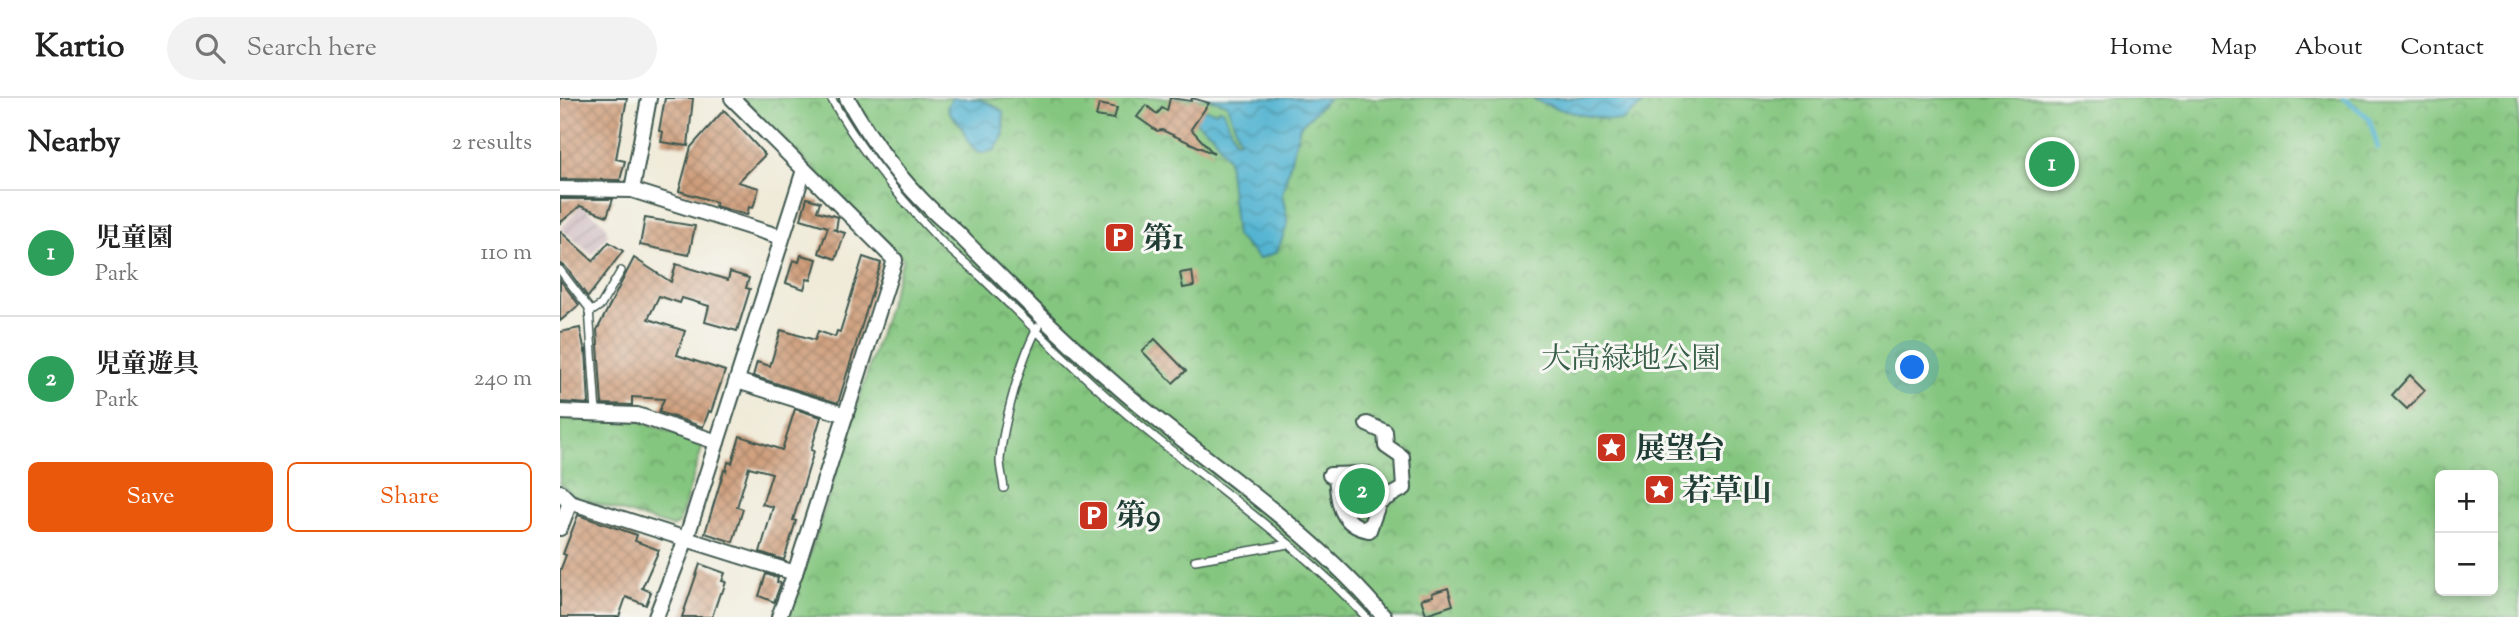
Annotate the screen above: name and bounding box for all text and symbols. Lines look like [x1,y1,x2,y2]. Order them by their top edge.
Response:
search box [167,17,657,80]
text: Kartio [35,24,125,72]
icon: search [191,29,229,67]
text: Search here [247,30,377,67]
text: Home [2110,31,2173,65]
text: Map [2211,31,2257,65]
text: About [2295,31,2362,65]
text: Contact [2400,31,2484,65]
text: Nearby [28,122,120,165]
text: 2 results [452,127,532,160]
pin: 1 [2029,138,2075,190]
place label: 第1 [1143,219,1184,262]
text: 児童園 [95,221,173,258]
parking icon: 第1 [1103,221,1137,255]
text: 1 [47,237,55,270]
text: 110 m [481,237,532,270]
text: Park [95,258,139,291]
park label: 大高緑地公園 [1541,339,1721,382]
text: 児童遊具 [95,347,199,384]
your location [1895,350,1929,384]
text: 2 [46,363,56,396]
text: 240 m [474,363,532,396]
text: Park [95,384,139,417]
place label: 展望台 [1635,429,1725,472]
place icon: 展望台 [1595,431,1629,465]
button: Save [28,462,273,532]
button: Share [287,462,532,532]
pin: 2 [1339,465,1385,517]
map controls [2435,470,2498,596]
button: + [2435,470,2498,533]
place label: 若草山 [1682,471,1772,514]
place icon: 若草山 [1642,473,1676,507]
place label: 第9 [1116,496,1161,539]
parking icon: 第9 [1076,498,1110,532]
button: − [2435,533,2498,596]

